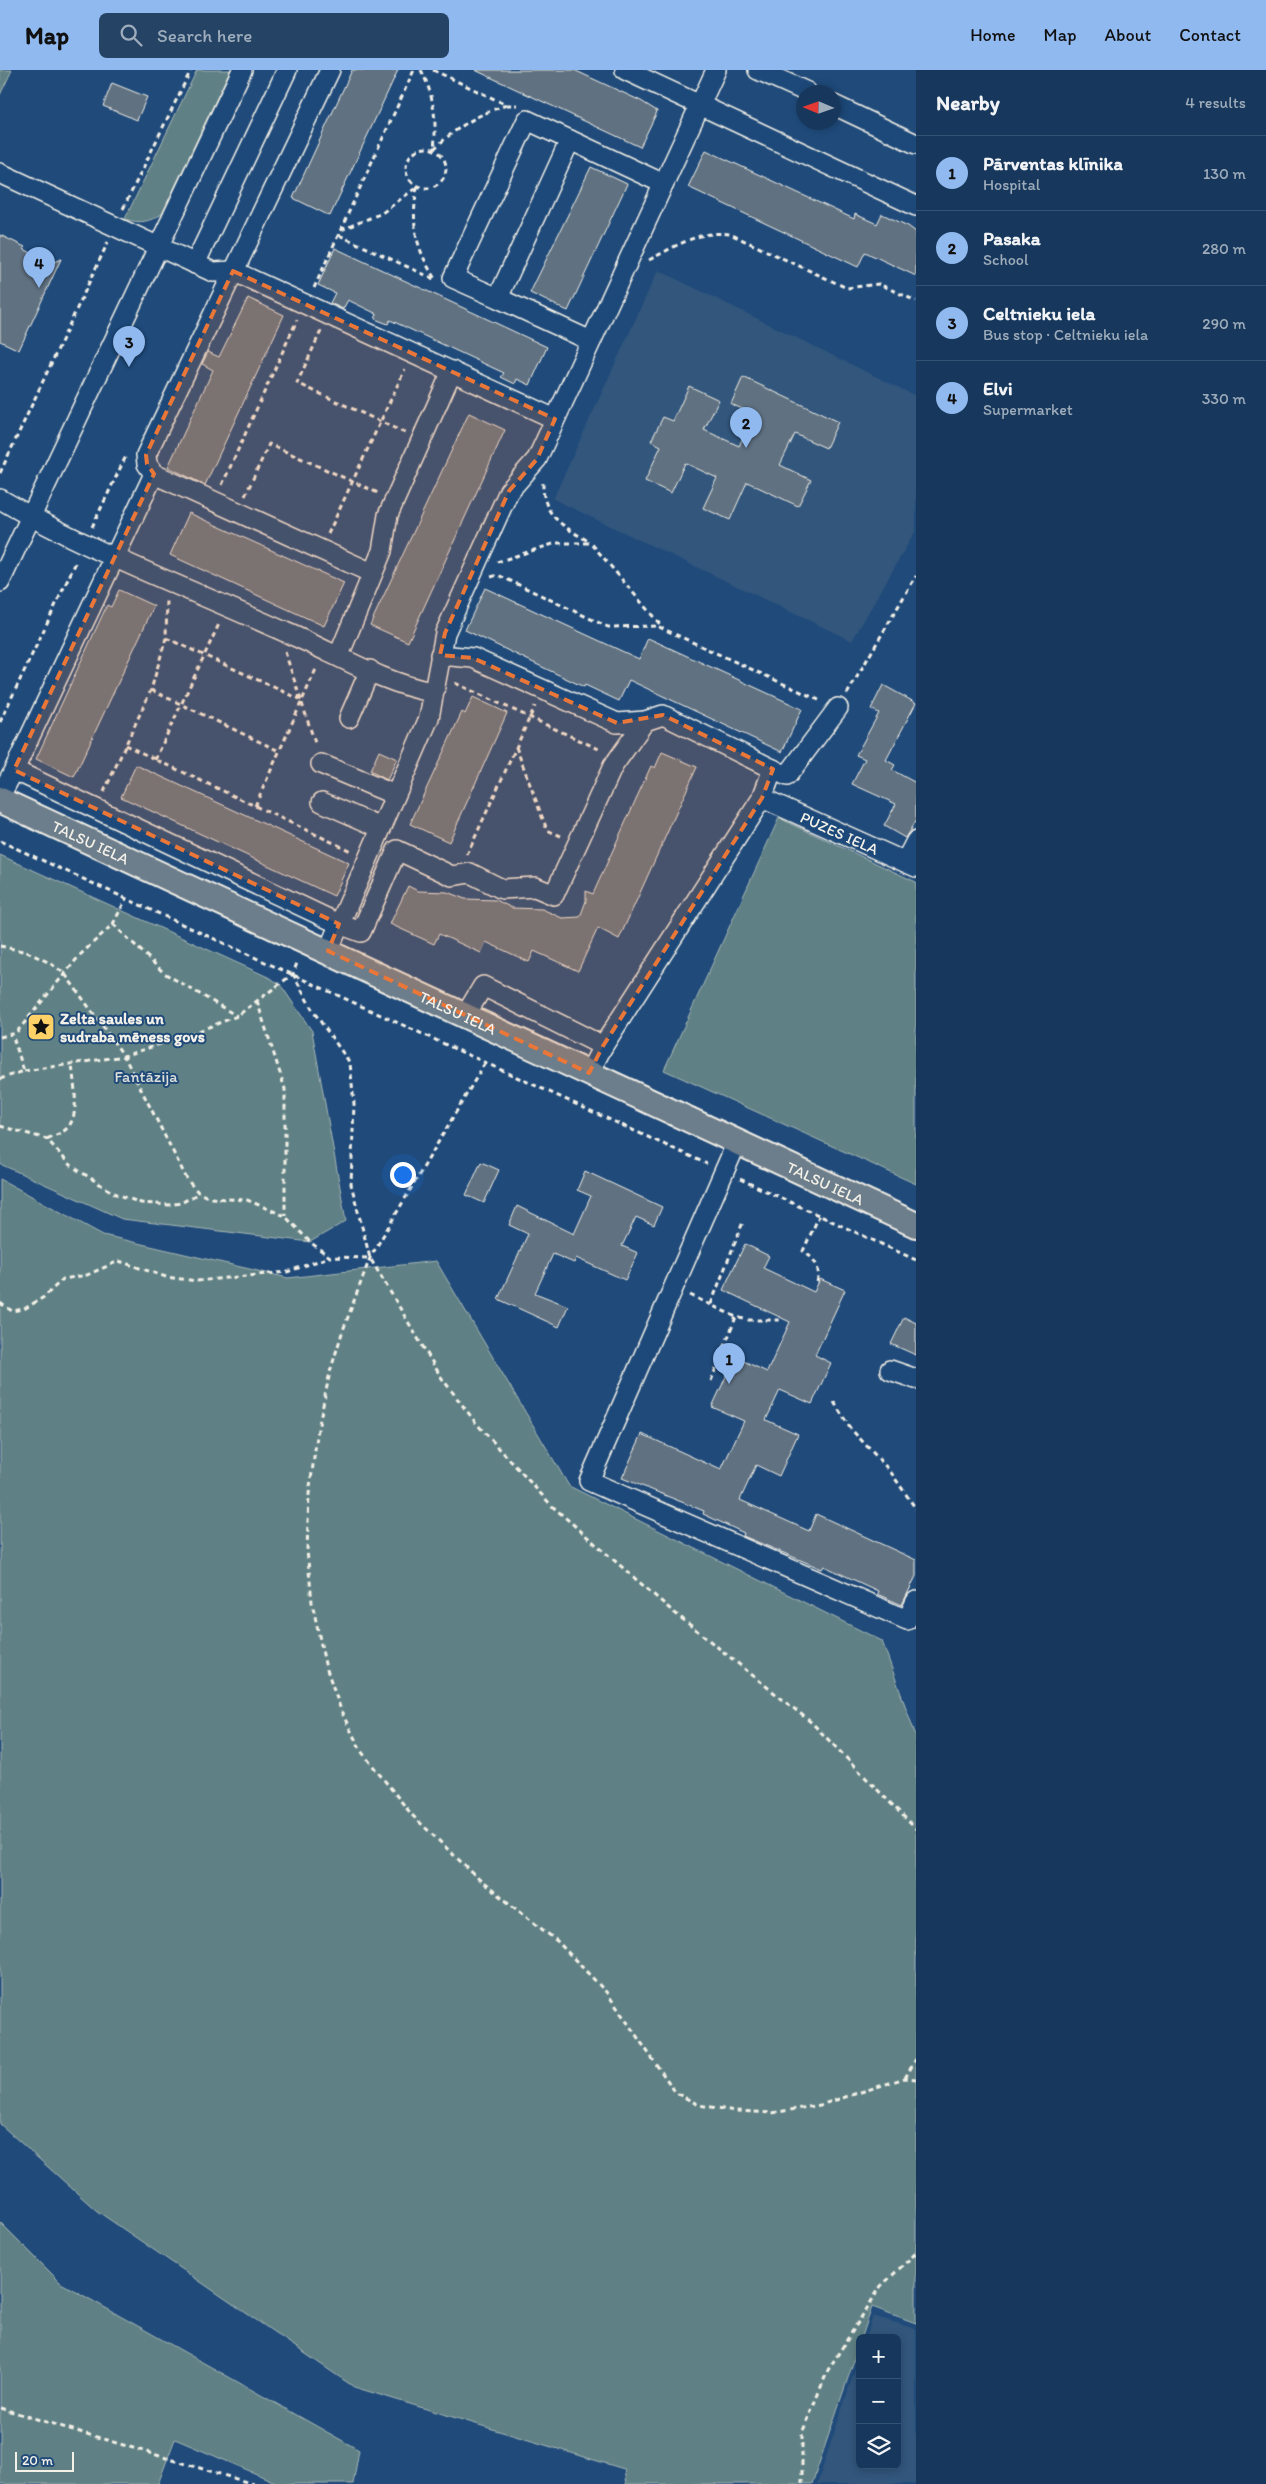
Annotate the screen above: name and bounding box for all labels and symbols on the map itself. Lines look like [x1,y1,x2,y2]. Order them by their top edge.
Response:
north arrow [796,85,841,130]
pin: 4 [23,247,55,288]
pin: 3 [113,326,145,367]
pin: 2 [730,407,762,448]
street label: PUZES IELA [797,807,881,859]
street label: TALSU IELA [49,816,132,869]
street label: TALSU IELA [416,987,499,1039]
place label: Zelta saules un sudraba mēness govs [60,1009,205,1047]
place icon: Zelta saules un sudraba mēness govs [26,1012,56,1042]
park label: Fantāzija [114,1067,178,1086]
street label: TALSU IELA [784,1157,867,1210]
your location [390,1162,416,1188]
pin: 1 [713,1343,745,1384]
scale bar [15,2449,74,2472]

